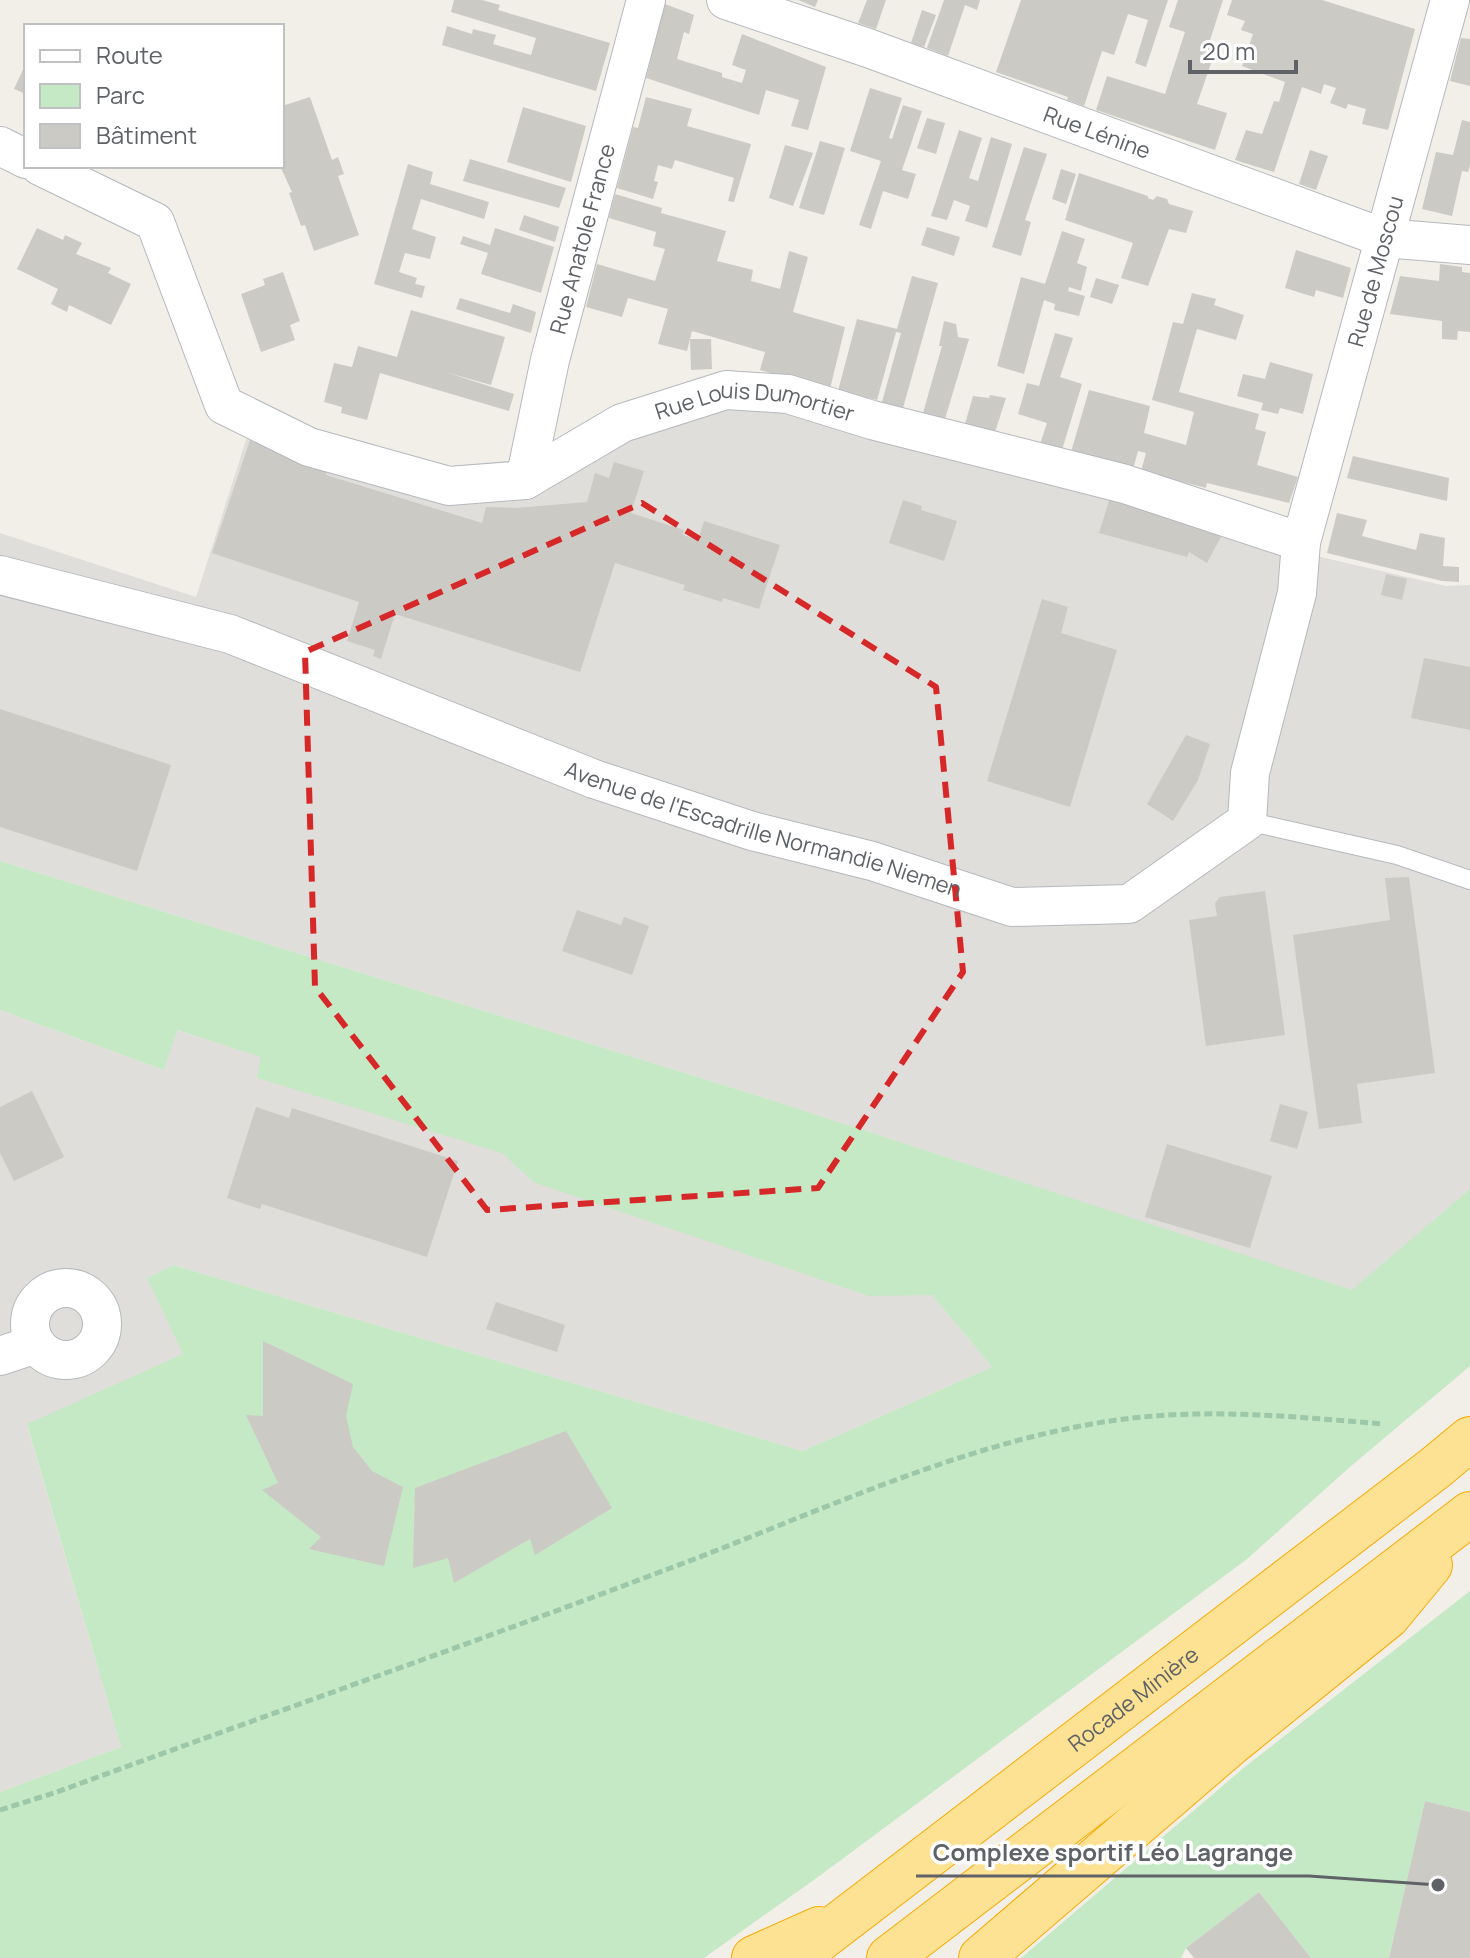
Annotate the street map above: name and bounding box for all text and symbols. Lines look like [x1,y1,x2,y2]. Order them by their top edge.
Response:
legend [24,24,284,168]
scale bar [1190,24,1296,74]
text: 20 m [1202,34,1255,67]
text: Route [96,38,163,71]
text: Parc [96,78,145,111]
street label: Rue Lénine [1039,99,1155,166]
text: Bâtiment [96,118,197,151]
street label: Rue Anatole France [543,140,622,337]
street label: Rue de Moscou [1340,192,1410,350]
street label: Rue Louis Dumortier [651,375,858,429]
street label: Avenue de l'Escadrille Normandie Niemen [560,754,966,904]
street label: Rocade Minière [1062,1639,1205,1759]
callout: Complexe sportif Léo Lagrange [916,1828,1309,1876]
text: Complexe sportif Léo Lagrange [933,1835,1293,1868]

